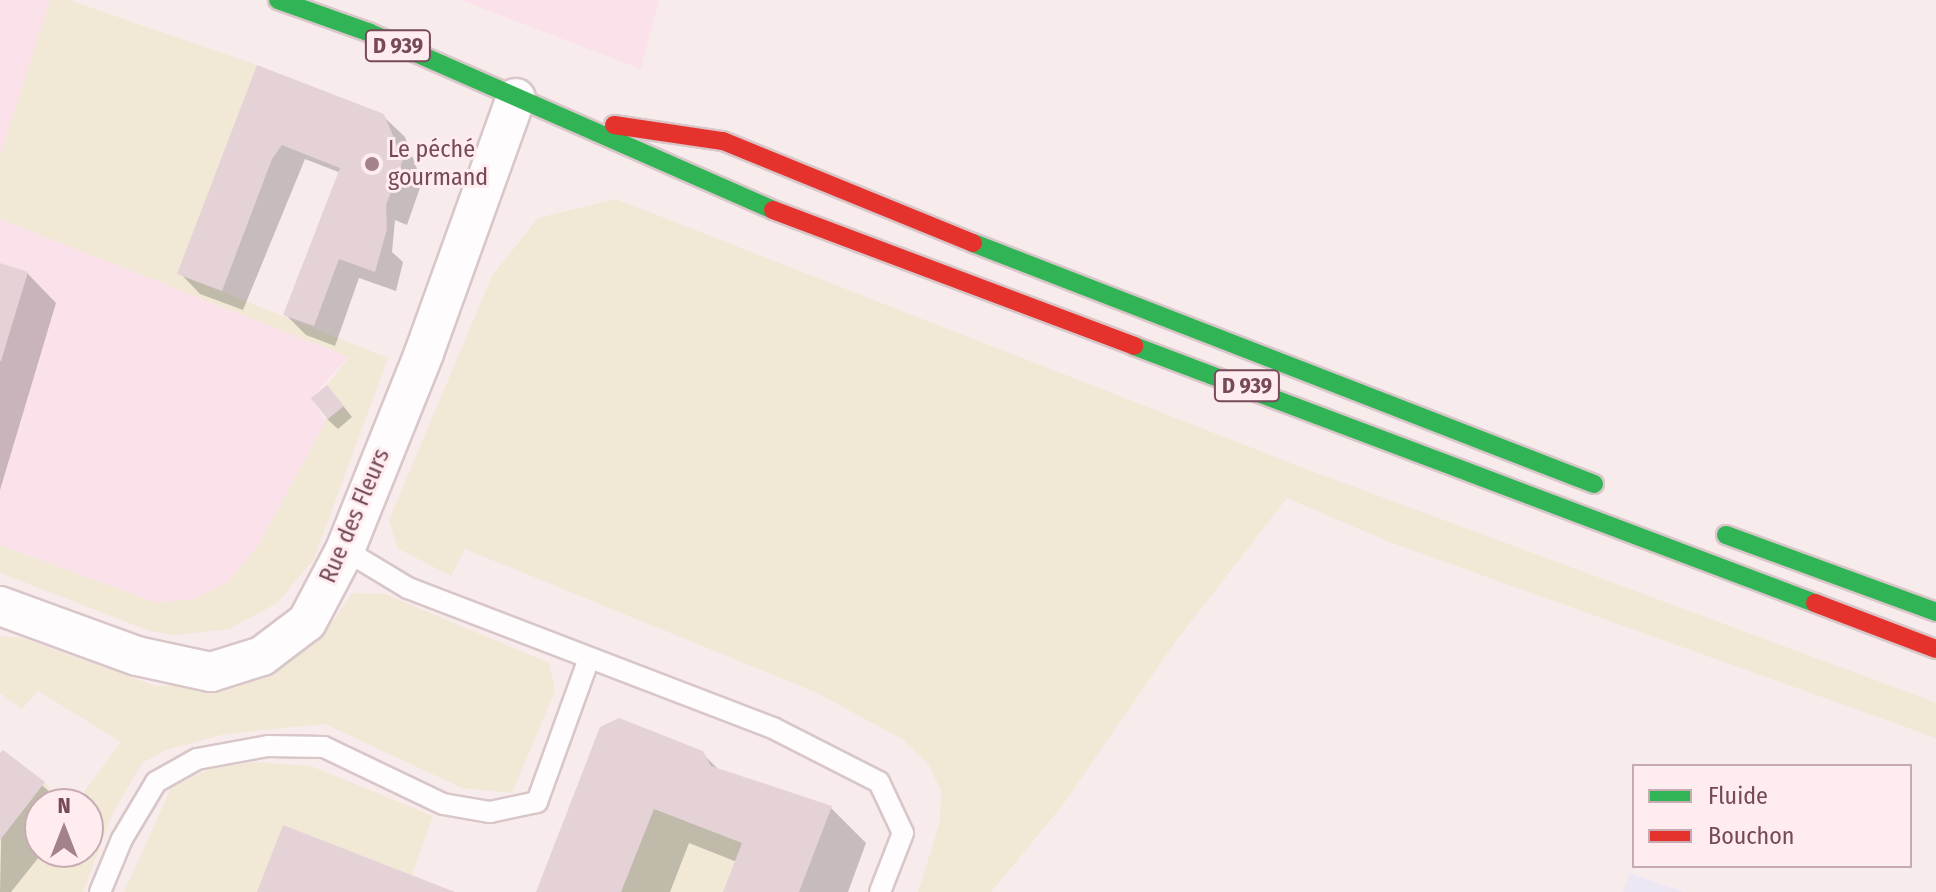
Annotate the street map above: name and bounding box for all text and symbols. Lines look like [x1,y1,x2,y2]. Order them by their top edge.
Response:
road number: D 939 [364,28,432,64]
place label: Le péché gourmand [388,136,488,192]
marker: Le péché gourmand [363,155,381,173]
road number: D 939 [1213,368,1281,404]
street label: Rue des Fleurs [314,445,396,587]
legend [1632,764,1912,868]
text: Fluide [1708,782,1768,810]
north arrow [24,788,104,868]
text: N [57,792,71,819]
text: Bouchon [1708,822,1795,850]

